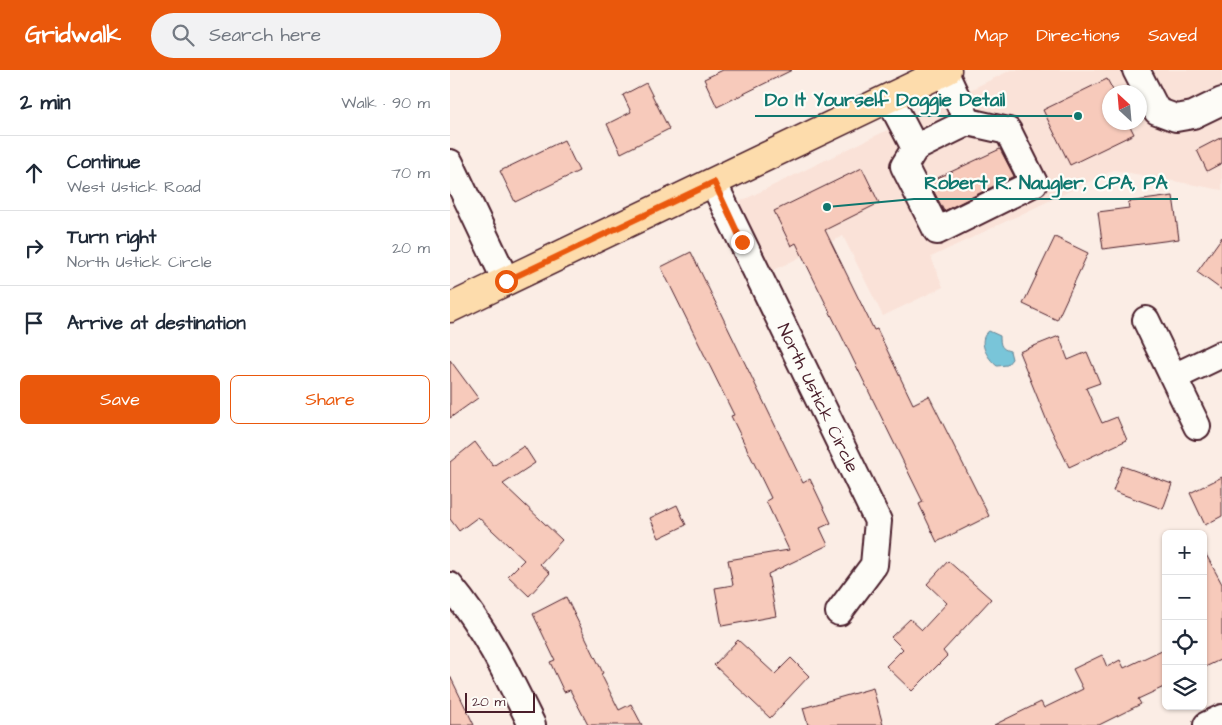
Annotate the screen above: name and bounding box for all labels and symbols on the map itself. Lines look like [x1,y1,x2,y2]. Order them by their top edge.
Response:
callout: Do It Yourself Doggie Detail [755,82,1015,116]
north arrow [1102,85,1147,130]
text: Do It Yourself Doggie Detail [765,87,1005,115]
callout: Robert R. Naugler, CPA, PA [914,165,1178,199]
text: Robert R. Naugler, CPA, PA [924,170,1169,198]
route end [731,231,754,254]
route start [495,270,518,293]
street label: North Ustick Circle [771,319,865,477]
scale bar [465,690,535,713]

